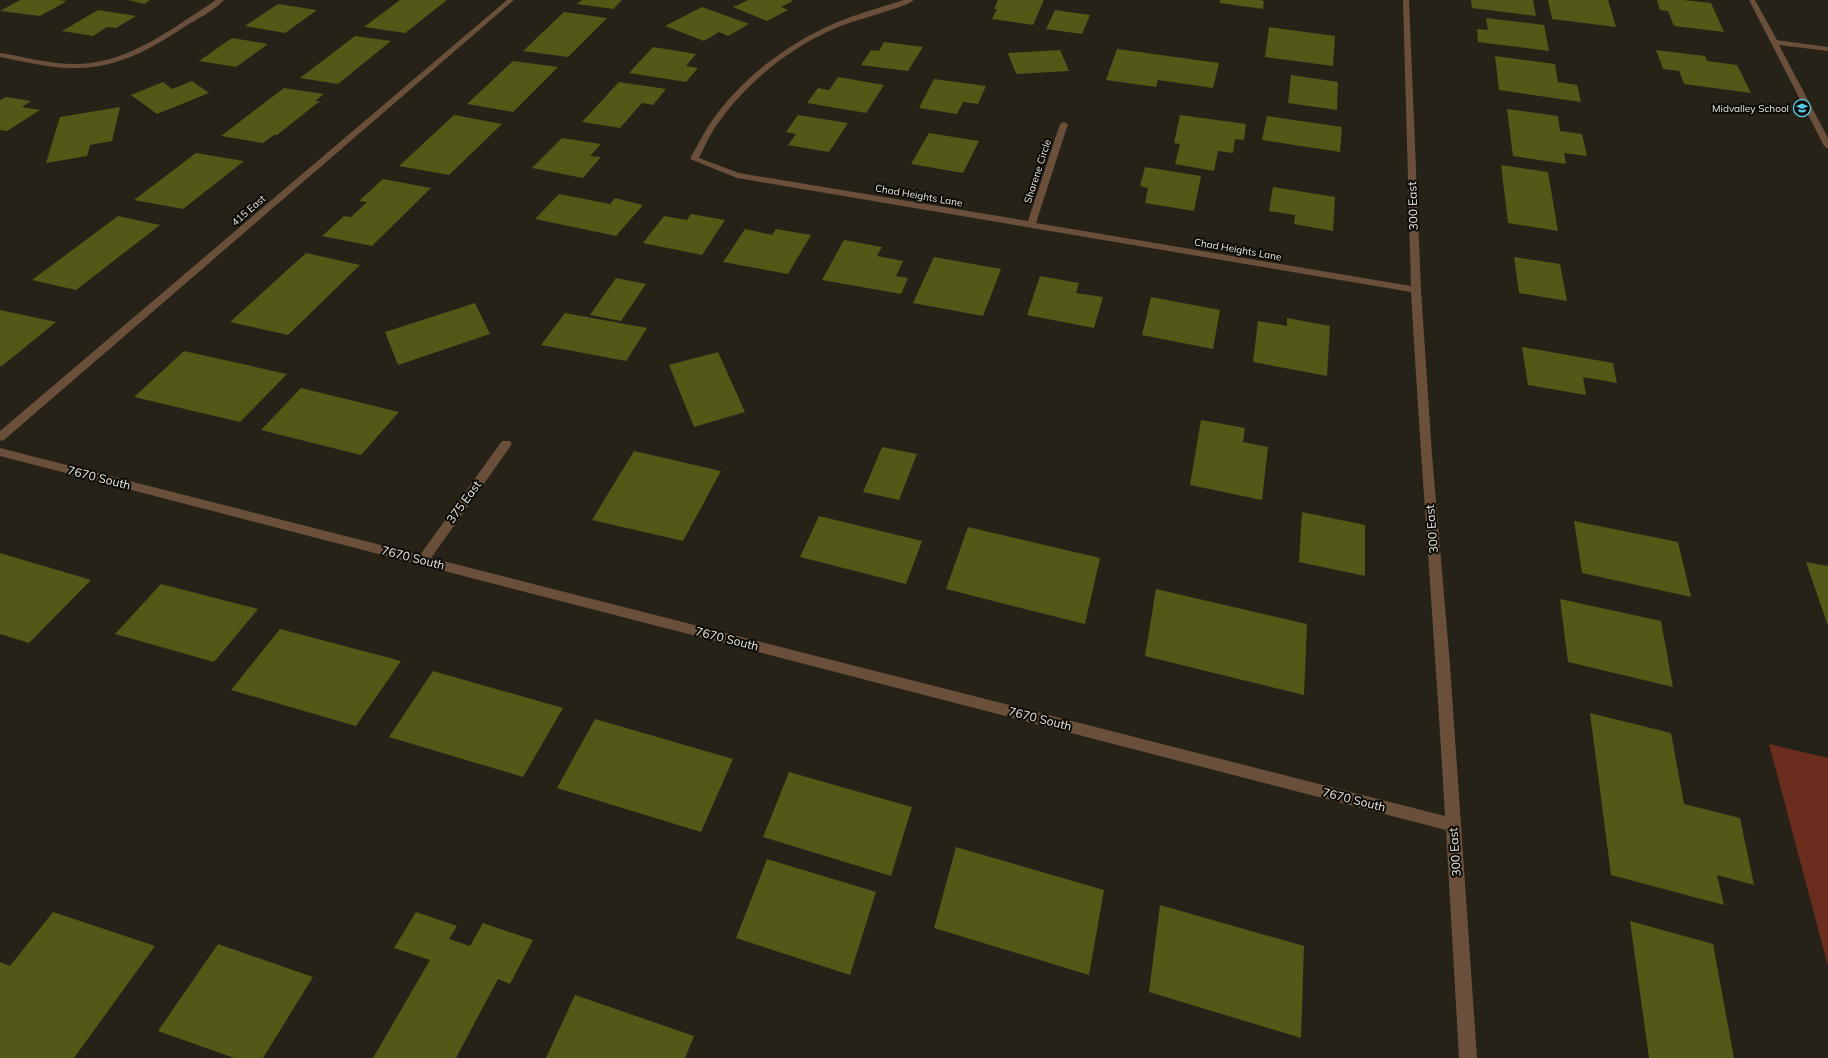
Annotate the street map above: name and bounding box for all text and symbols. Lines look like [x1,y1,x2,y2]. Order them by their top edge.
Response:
school or university icon: Midvalley School [1792,98,1812,118]
place label: Midvalley School [1712,102,1789,115]
street label: Sharene Circle [1021,137,1054,205]
street label: Chad Heights Lane [874,181,964,210]
street label: 300 East [1404,181,1421,231]
street label: 415 East [229,192,268,229]
street label: Chad Heights Lane [1193,235,1283,264]
street label: 7670 South [66,462,132,493]
street label: 375 East [443,477,484,526]
street label: 300 East [1422,504,1441,554]
street label: 7670 South [380,542,446,573]
street label: 7670 South [694,623,760,654]
street label: 7670 South [1007,703,1073,734]
street label: 7670 South [1321,784,1387,815]
street label: 300 East [1445,827,1464,877]

